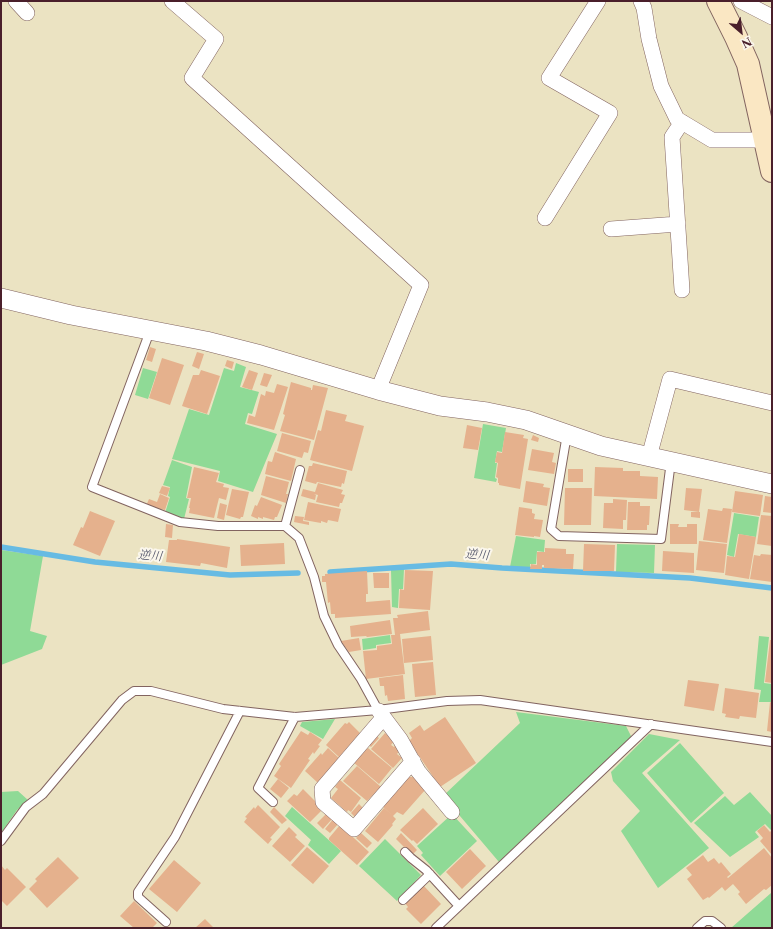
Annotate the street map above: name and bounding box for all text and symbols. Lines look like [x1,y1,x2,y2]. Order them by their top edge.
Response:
north arrow [721,12,761,52]
text: N [739,34,754,51]
water label: 逆川 [464,547,490,563]
water label: 逆川 [137,548,163,564]

